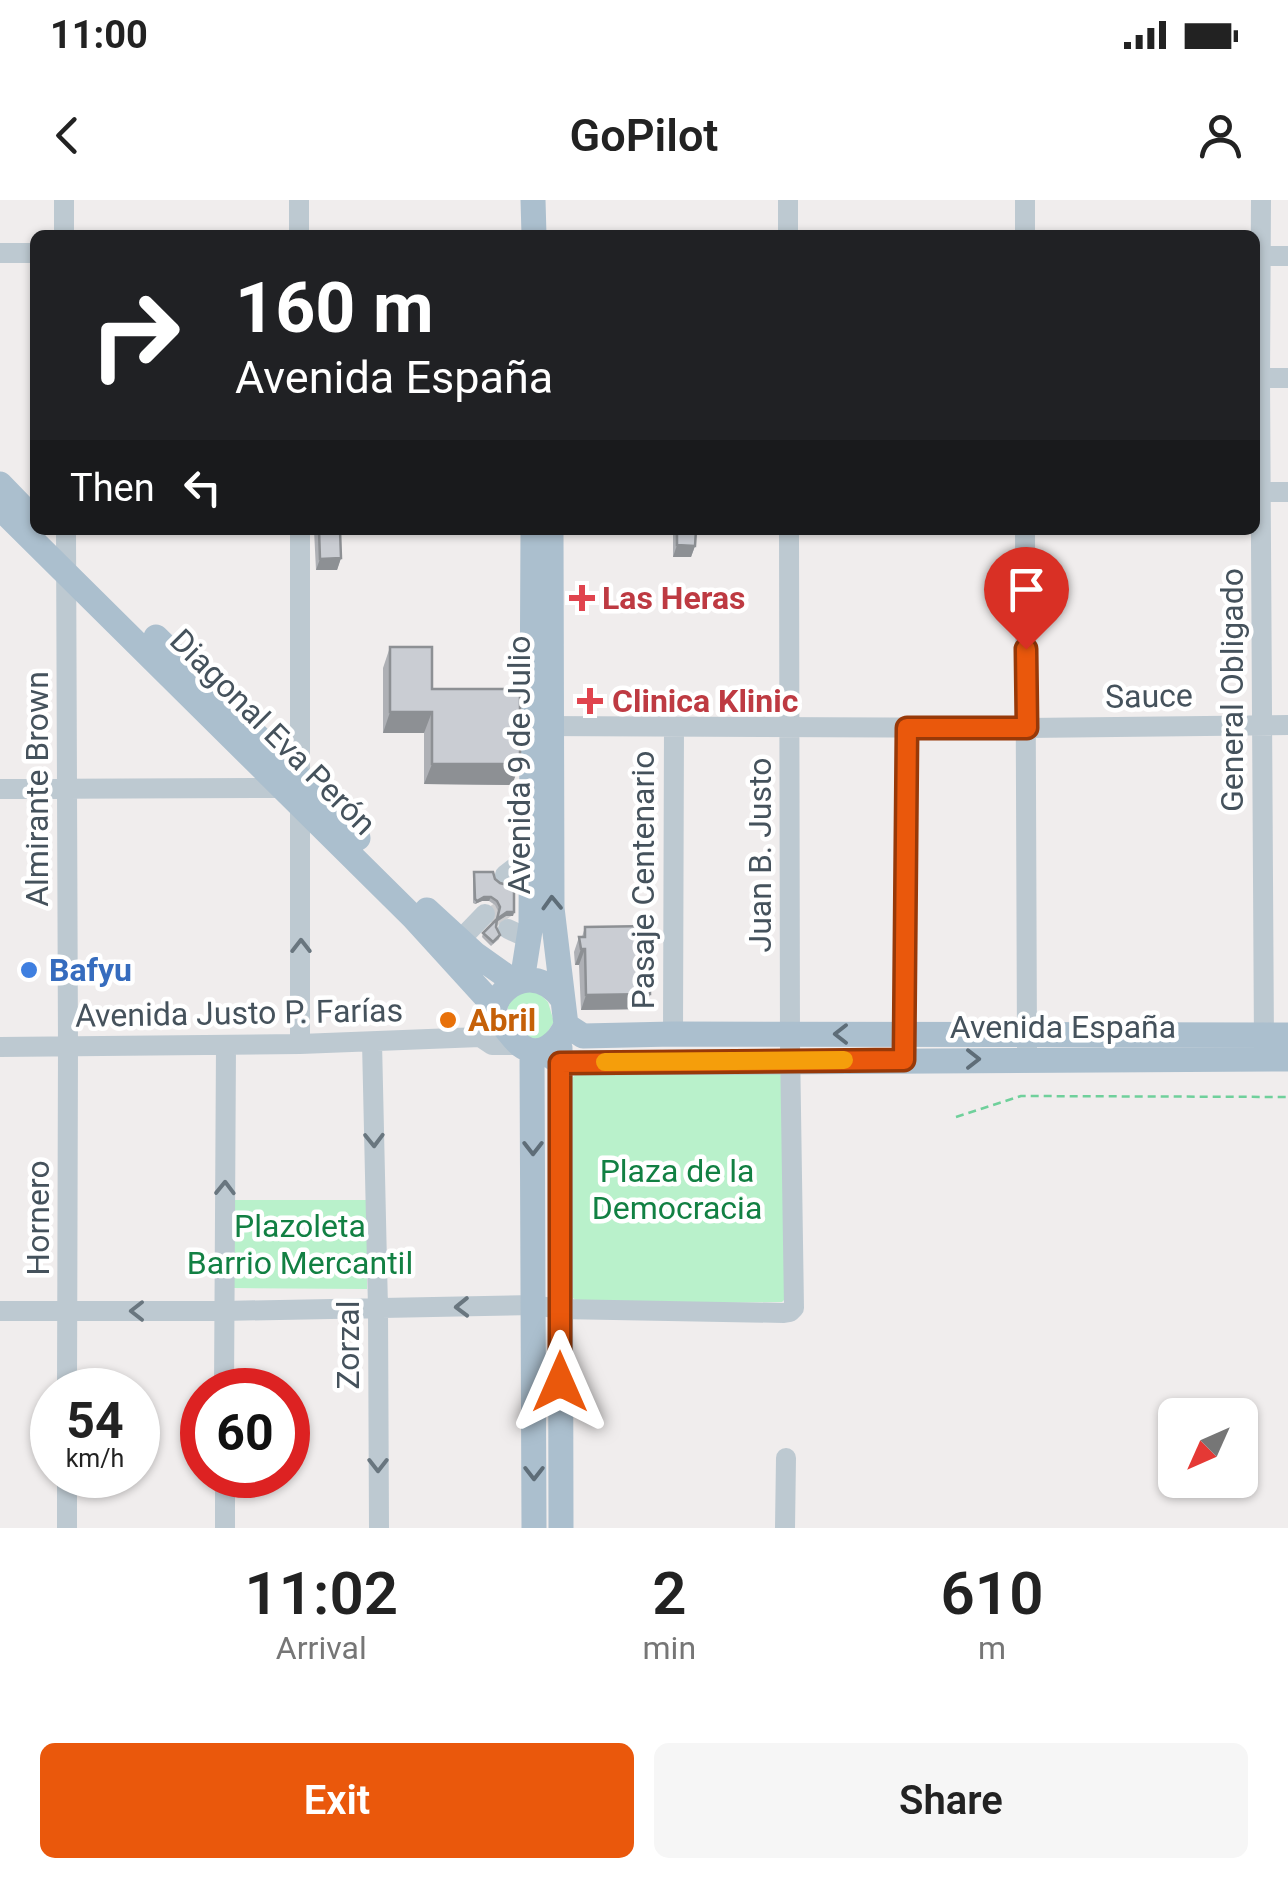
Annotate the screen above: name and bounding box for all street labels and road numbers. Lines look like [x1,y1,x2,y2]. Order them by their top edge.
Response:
street label: General Obligado [1213,568,1251,812]
street label: Diagonal Eva Perón [162,621,384,843]
street label: Avenida 9 de Julio [500,635,538,895]
street label: Almirante Brown [18,671,56,907]
street label: Sauce [1105,676,1193,716]
street label: Pasaje Centenario [624,751,662,1009]
street label: Juan B. Justo [741,758,779,952]
street label: Avenida Justo P. Farías [75,991,403,1035]
street label: Avenida España [950,1008,1176,1046]
street label: Hornero [19,1160,57,1276]
street label: Zorzal [329,1301,367,1390]

